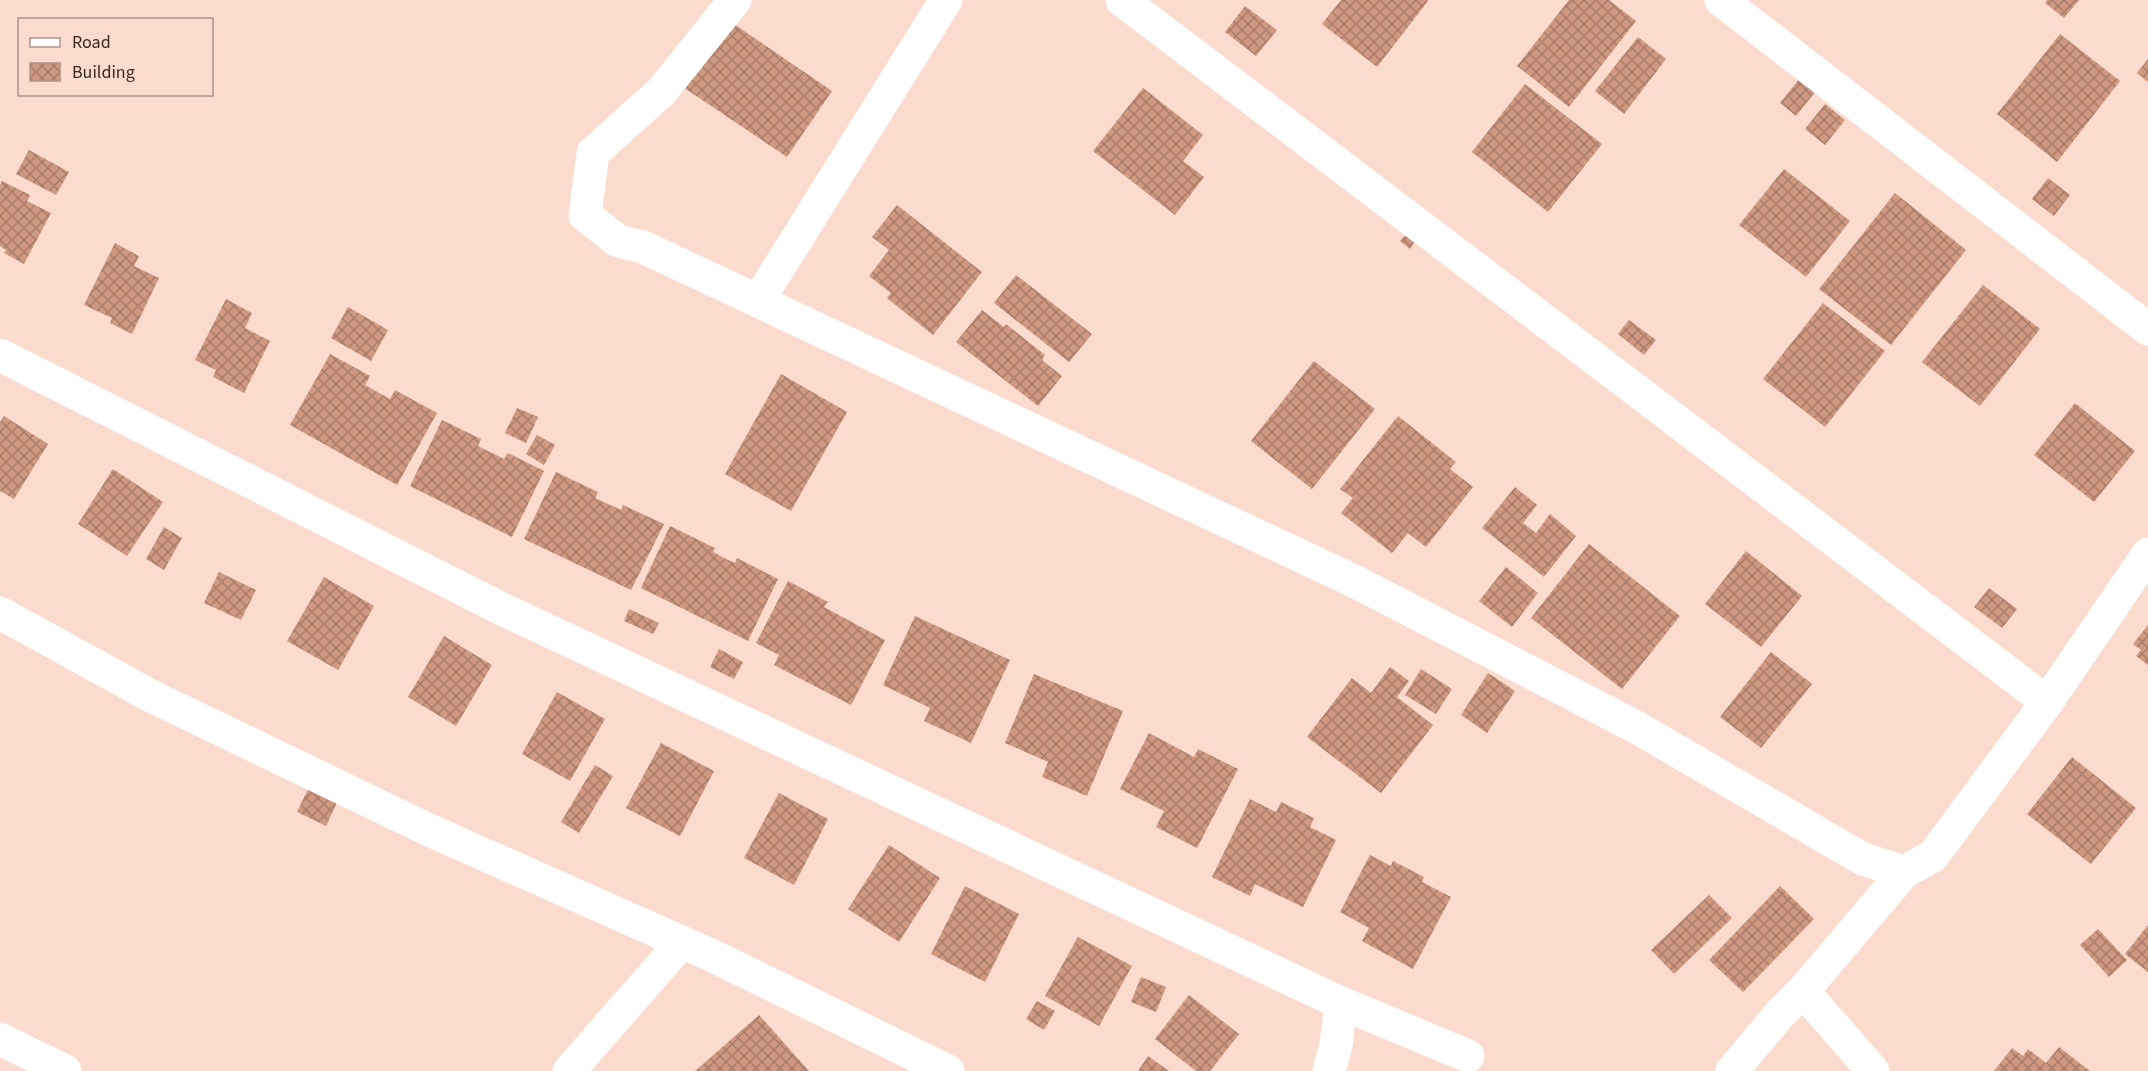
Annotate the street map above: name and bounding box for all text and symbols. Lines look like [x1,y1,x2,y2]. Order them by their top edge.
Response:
legend [18,18,213,96]
text: Road [72,30,111,55]
text: Building [72,60,135,85]

